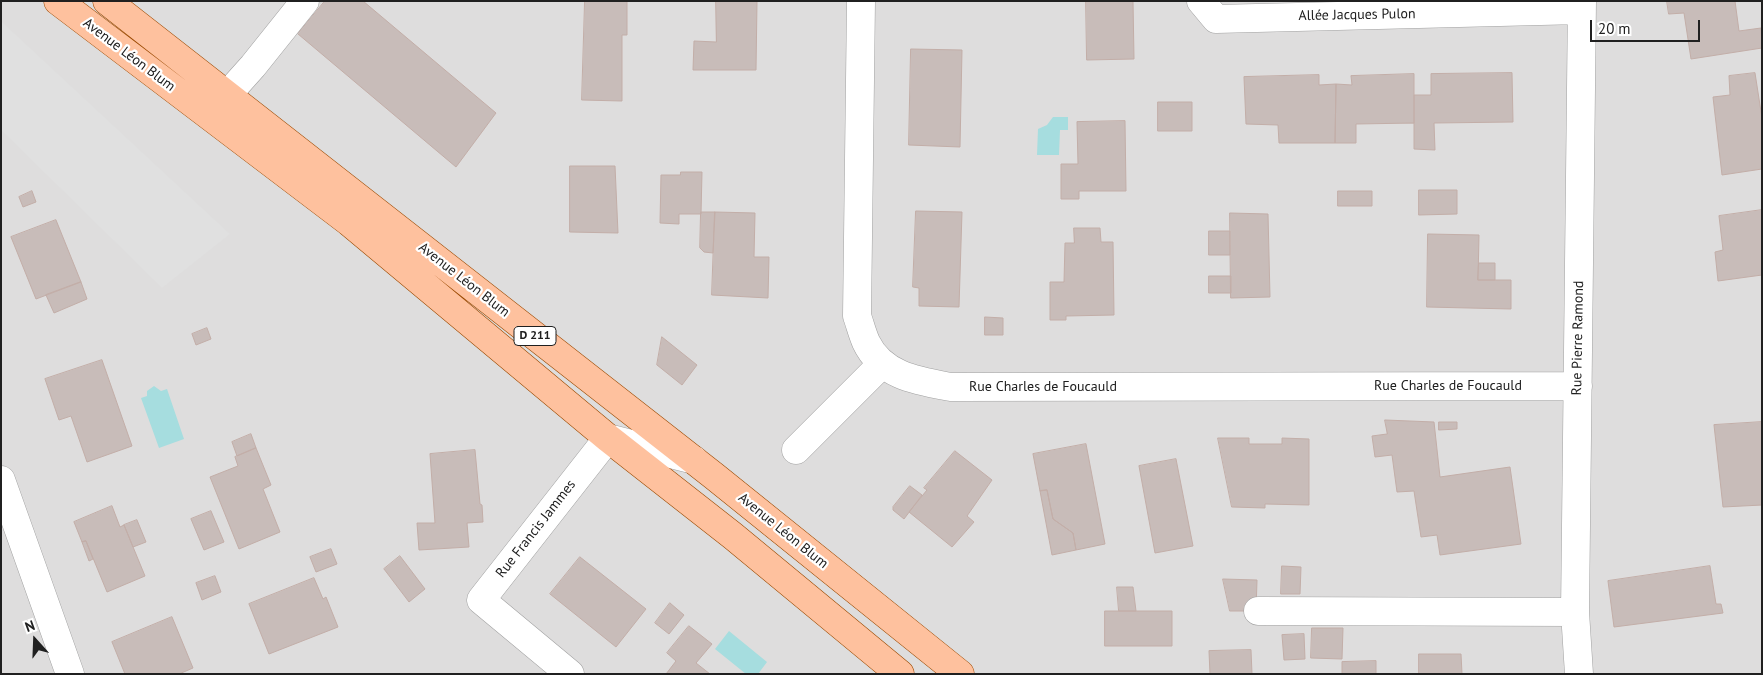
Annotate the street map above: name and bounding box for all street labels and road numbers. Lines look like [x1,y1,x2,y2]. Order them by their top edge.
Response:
street label: Allée Jacques Pulon [1298,6,1416,24]
street label: Avenue Léon Blum [80,15,178,95]
street label: Avenue Léon Blum [415,239,513,321]
street label: Rue Pierre Ramond [1569,280,1587,396]
road number: D 211 [514,326,556,346]
street label: Rue Charles de Foucauld [1374,378,1522,394]
street label: Rue Charles de Foucauld [969,379,1117,395]
street label: Rue Francis Jammes [493,477,579,581]
street label: Avenue Léon Blum [735,490,831,572]

